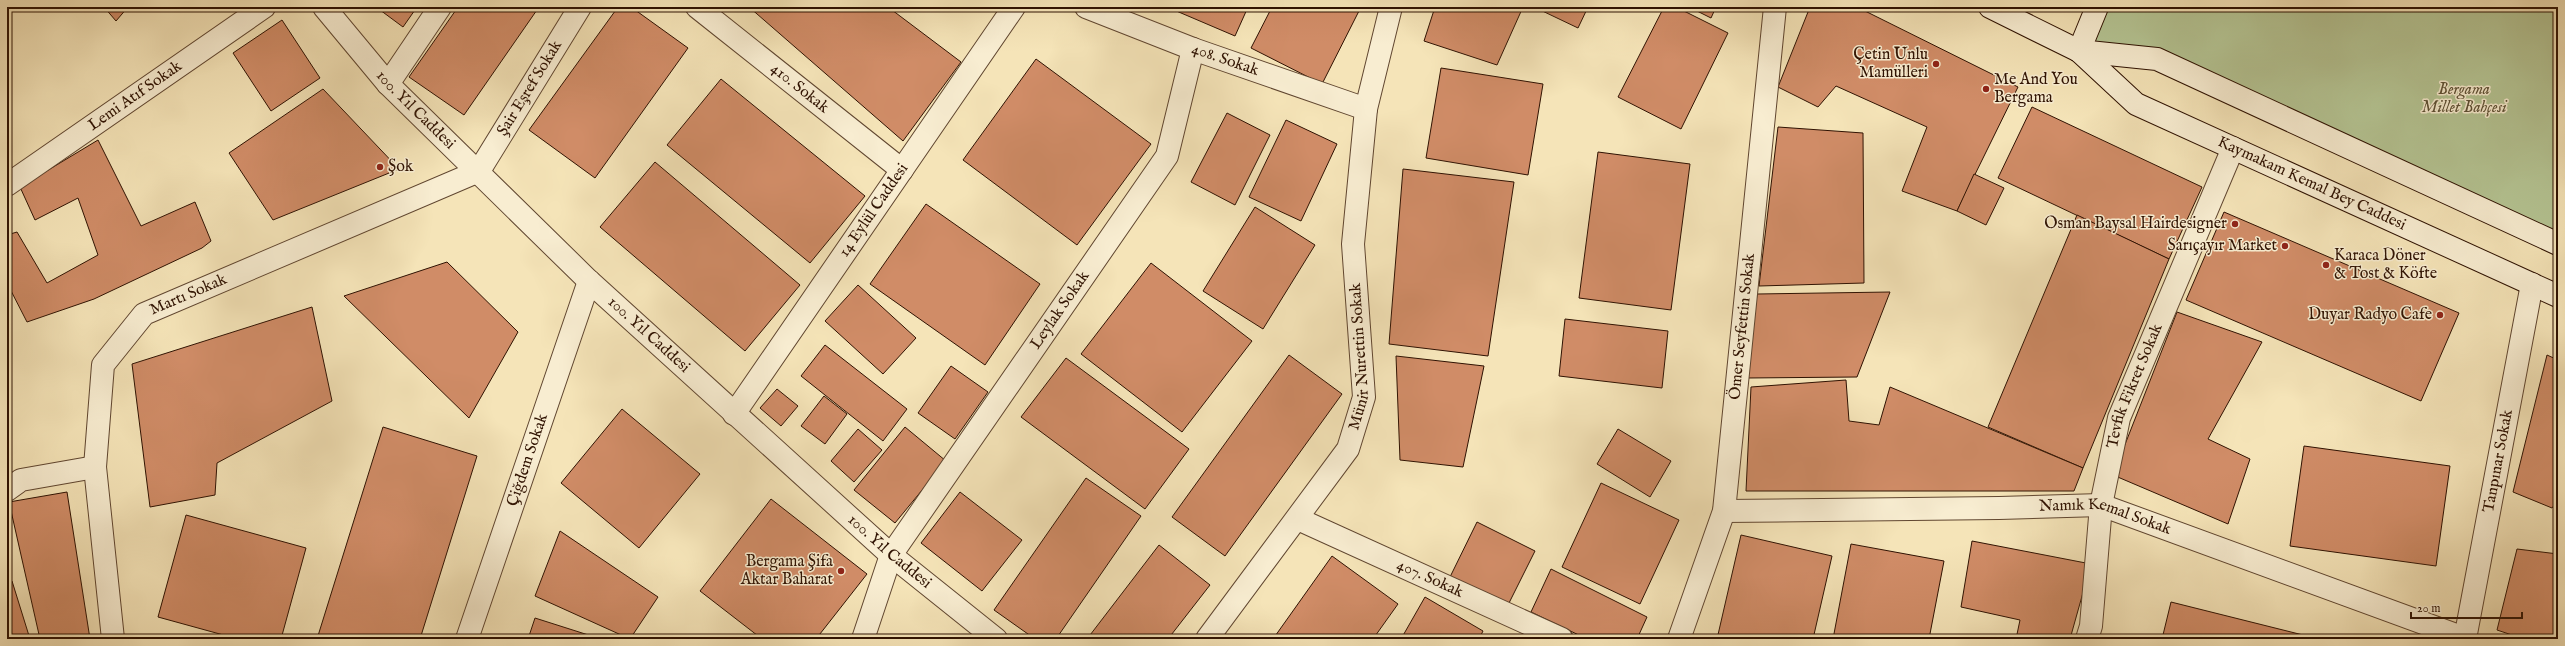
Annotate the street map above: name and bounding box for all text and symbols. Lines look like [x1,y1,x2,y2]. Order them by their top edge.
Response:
street label: Şair Eşref Sokak [493,36,567,140]
street label: 408. Sokak [1189,39,1262,81]
place label: Çetin Unlu Mamülleri [1853,45,1928,83]
street label: Lemi Atıf Sokak [84,56,186,136]
street label: 410. Sokak [766,59,833,118]
marker: Çetin Unlu Mamülleri [1931,59,1941,69]
street label: 100. Yıl Caddesi [371,67,459,154]
place label: Me And You Bergama [1994,70,2078,108]
park label: Bergama Millet Bahçesi [2421,80,2508,118]
marker: Me And You Bergama [1981,84,1991,94]
street label: Kaymakam Kemal Bey Caddesi [2214,132,2409,235]
place label: Şok [388,157,414,177]
street label: 14 Eylül Caddesi [835,160,913,261]
marker: Şok [375,162,385,172]
place label: Osman Baysal Hairdesigner [2044,214,2227,234]
marker: Osman Baysal Hairdesigner [2230,219,2240,229]
place label: Sarıçayır Market [2168,236,2278,256]
marker: Sarıçayır Market [2280,241,2290,251]
place label: Karaca Döner & Tost & Köfte [2334,246,2437,284]
street label: Ömer Seyfettin Sokak [1724,252,1760,401]
marker: Karaca Döner & Tost & Köfte [2321,260,2331,270]
street label: Leylak Sokak [1026,267,1095,353]
street label: Martı Sokak [147,270,230,320]
street label: Münir Nurettin Sokak [1344,282,1374,433]
street label: 100. Yıl Caddesi [603,293,694,377]
place label: Duyar Radyo Cafe [2308,305,2432,325]
marker: Duyar Radyo Cafe [2435,310,2445,320]
street label: Tevfik Fikret Sokak [2103,320,2168,450]
street label: Tanpınar Sokak [2479,408,2518,514]
street label: Çiğdem Sokak [503,411,553,509]
street label: Namık Kemal Sokak [2039,495,2174,540]
street label: 100. Yıl Caddesi [843,510,935,593]
place label: Bergama Şifa Aktar Baharat [740,552,834,590]
street label: 407. Sokak [1394,555,1467,603]
marker: Bergama Şifa Aktar Baharat [836,566,846,576]
scale bar [2411,594,2522,620]
text: 20 m [2417,601,2440,616]

